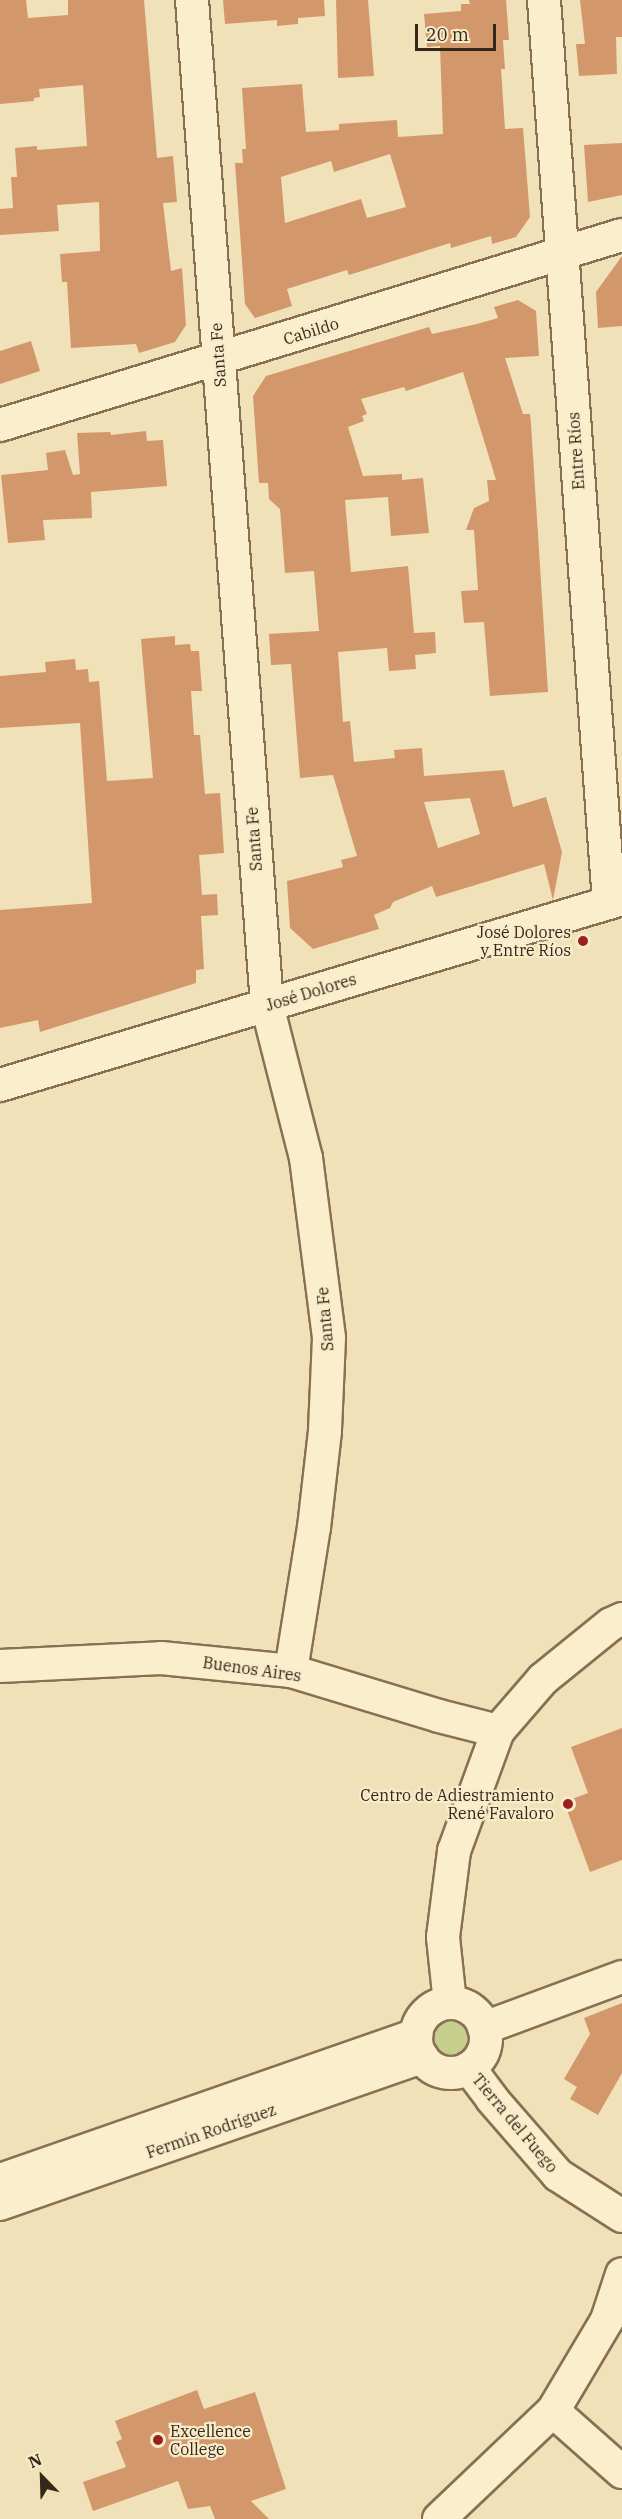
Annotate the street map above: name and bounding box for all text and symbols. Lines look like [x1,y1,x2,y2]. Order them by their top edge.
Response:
scale bar [418,12,499,50]
text: 20 m [426,23,469,46]
street label: Cabildo [281,313,341,349]
street label: Santa Fe [206,322,230,388]
street label: Entre Ríos [564,411,588,491]
street label: Santa Fe [242,806,266,872]
place label: José Dolores y Entre Ríos [477,922,571,960]
marker: José Dolores y Entre Ríos [576,934,590,948]
street label: José Dolores [263,969,359,1015]
street label: Santa Fe [313,1286,337,1352]
street label: Buenos Aires [201,1653,303,1685]
place label: Centro de Adiestramiento René Favaloro [360,1785,554,1823]
marker: Centro de Adiestramiento René Favaloro [559,1795,577,1813]
street label: Tierra del Fuego [468,2070,562,2176]
street label: Fermín Rodríguez [144,2100,278,2162]
place label: Excellence College [170,2421,251,2459]
marker: Excellence College [151,2433,165,2447]
north arrow [12,2447,72,2507]
text: N [25,2449,45,2472]

